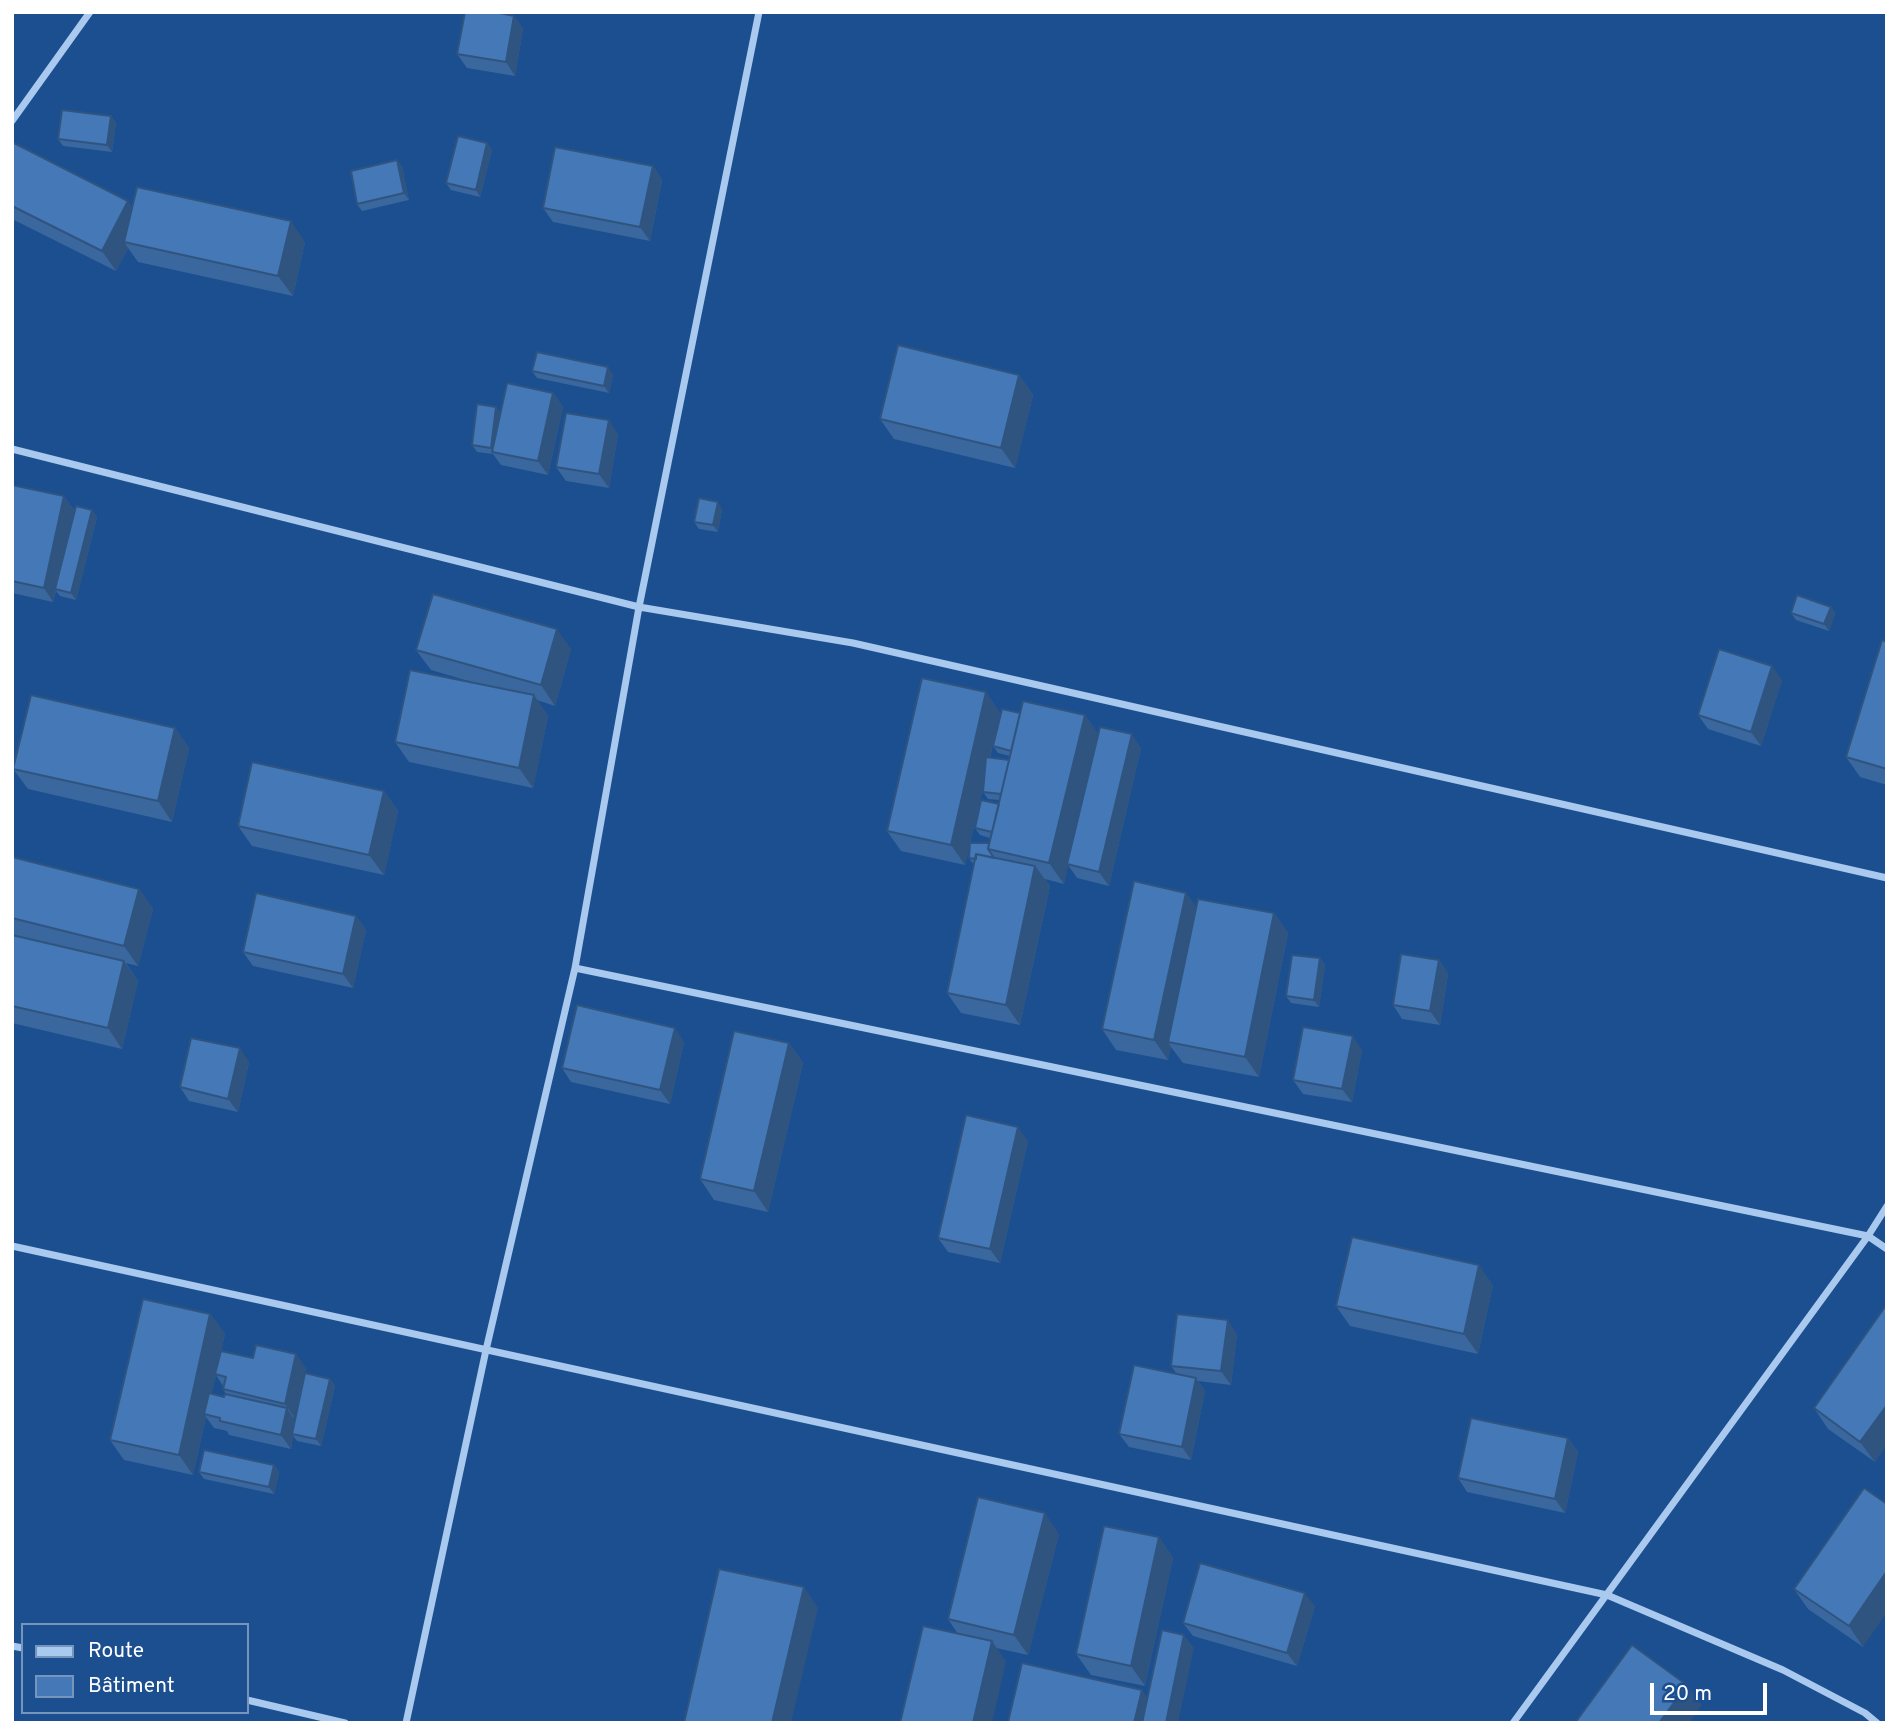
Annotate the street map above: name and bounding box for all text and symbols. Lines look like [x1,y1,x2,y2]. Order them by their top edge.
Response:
legend [21,1623,248,1714]
text: Route [88,1638,144,1665]
scale bar [1654,1668,1771,1712]
text: Bâtiment [88,1673,175,1700]
text: 20 m [1663,1681,1712,1708]

